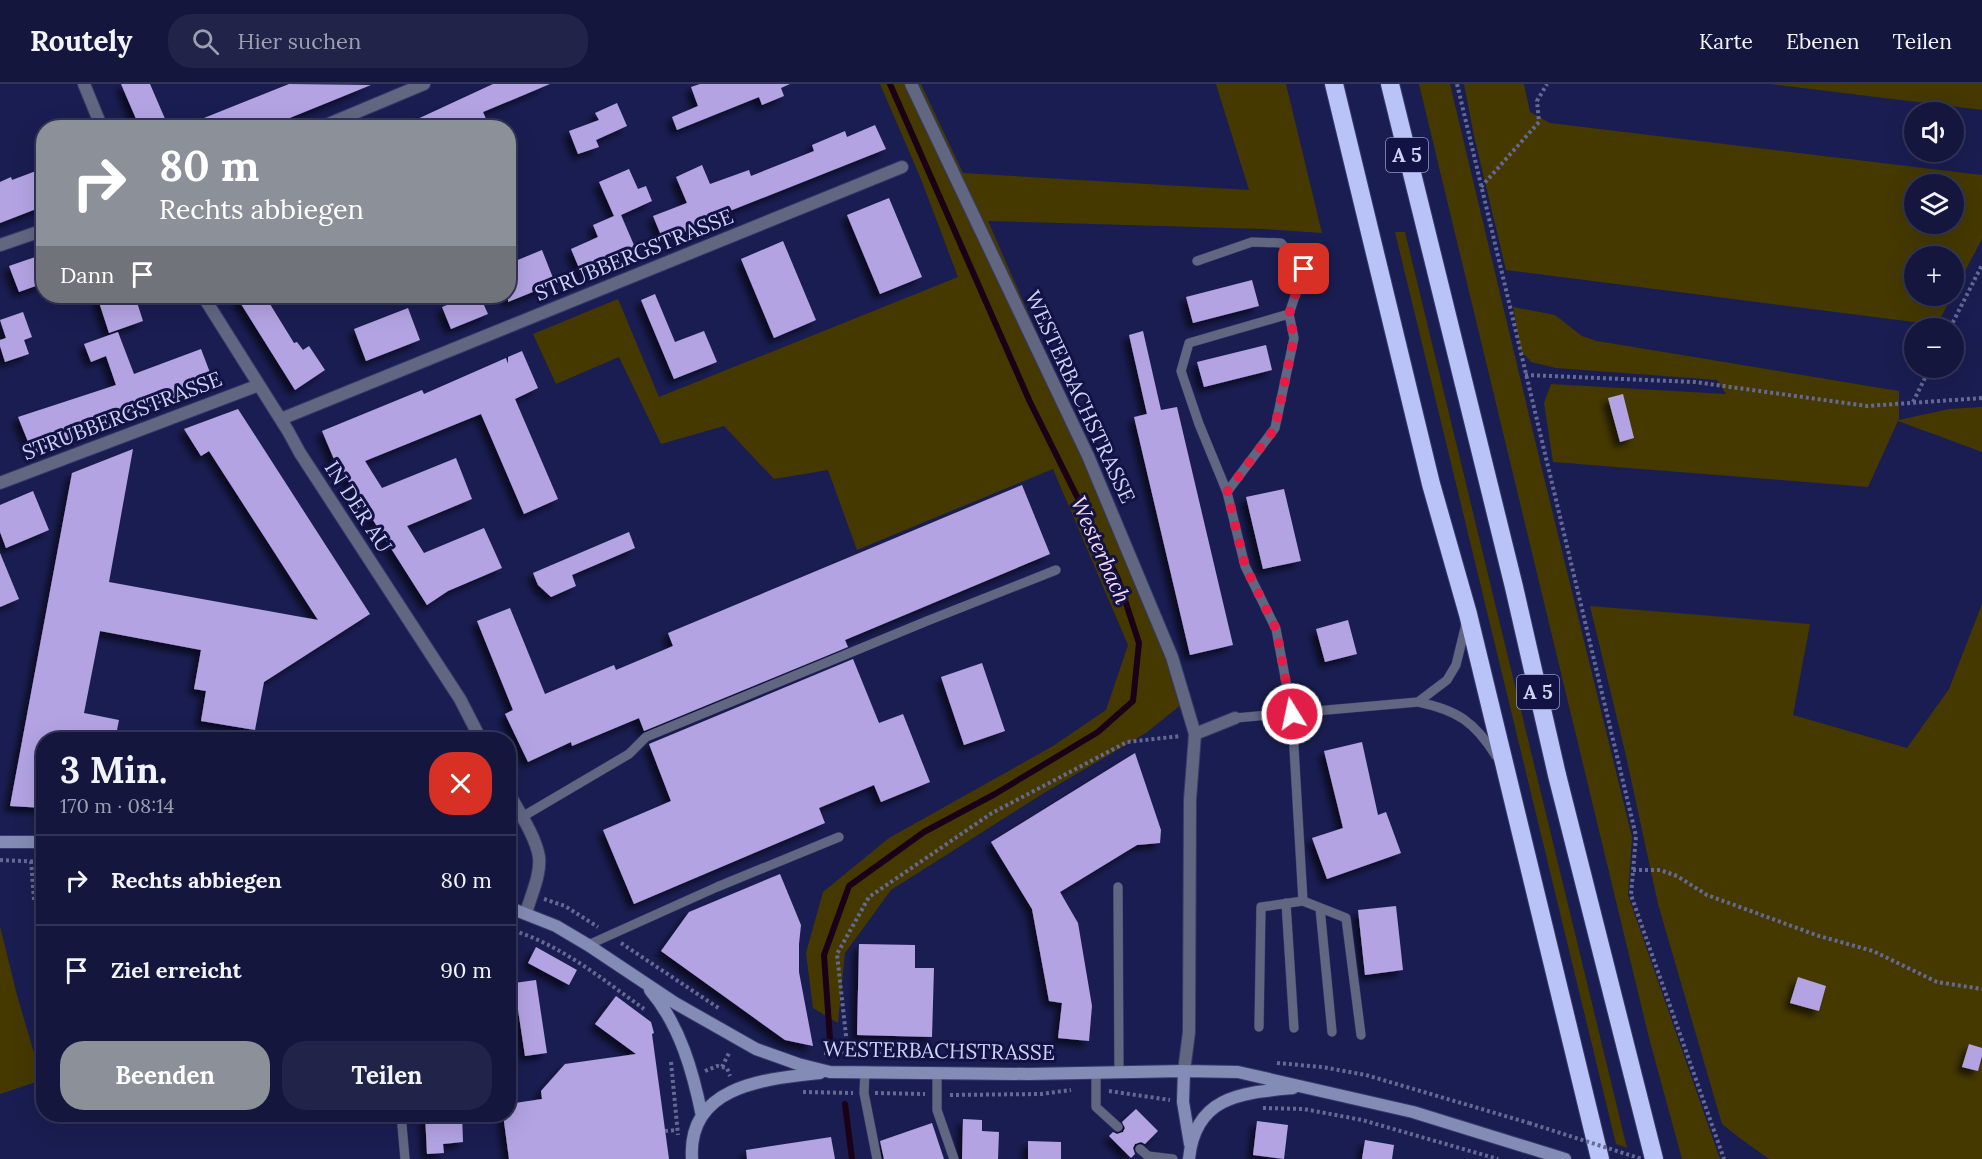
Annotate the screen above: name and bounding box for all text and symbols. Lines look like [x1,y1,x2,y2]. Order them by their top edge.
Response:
search box [168,14,588,68]
text: Routely [30,23,132,59]
icon: search [189,25,222,58]
text: Hier suchen [237,27,361,55]
text: Karte [1699,28,1753,55]
text: Ebenen [1786,28,1859,55]
text: Teilen [1892,28,1952,55]
map controls [1904,102,1964,378]
button: sound [1904,102,1964,162]
road number: A 5 [1386,138,1428,172]
text: 80 m [159,139,259,193]
icon: right [60,144,138,222]
button: layers [1904,174,1964,234]
text: Rechts abbiegen [159,192,364,226]
street label: STRUBBERGSTRASSE [531,202,737,307]
pin [1278,243,1329,294]
button: + [1904,246,1964,306]
icon: arrive [1287,252,1320,285]
icon: arrive [126,258,159,291]
text: Dann [60,261,114,289]
street label: WESTERBACHSTRASSE [1019,286,1142,507]
button: − [1904,318,1964,378]
street label: STRUBBERGSTRASSE [18,365,226,466]
street label: IN DER AU [319,456,398,558]
water label: Westerbach [1065,492,1137,609]
road number: A 5 [1517,675,1559,709]
position arrow [1260,682,1324,746]
text: 3 Min. [60,747,167,793]
button: close [429,752,492,815]
text: 170 m · 08:14 [60,793,174,818]
icon: right [60,864,93,897]
text: Rechts abbiegen [111,866,282,894]
text: 80 m [441,866,492,894]
icon: arrive [60,954,93,987]
text: Ziel erreicht [111,956,242,984]
text: 90 m [440,956,492,984]
street label: WESTERBACHSTRASSE [823,1035,1055,1066]
button: Beenden [60,1041,270,1110]
button: Teilen [282,1041,492,1110]

